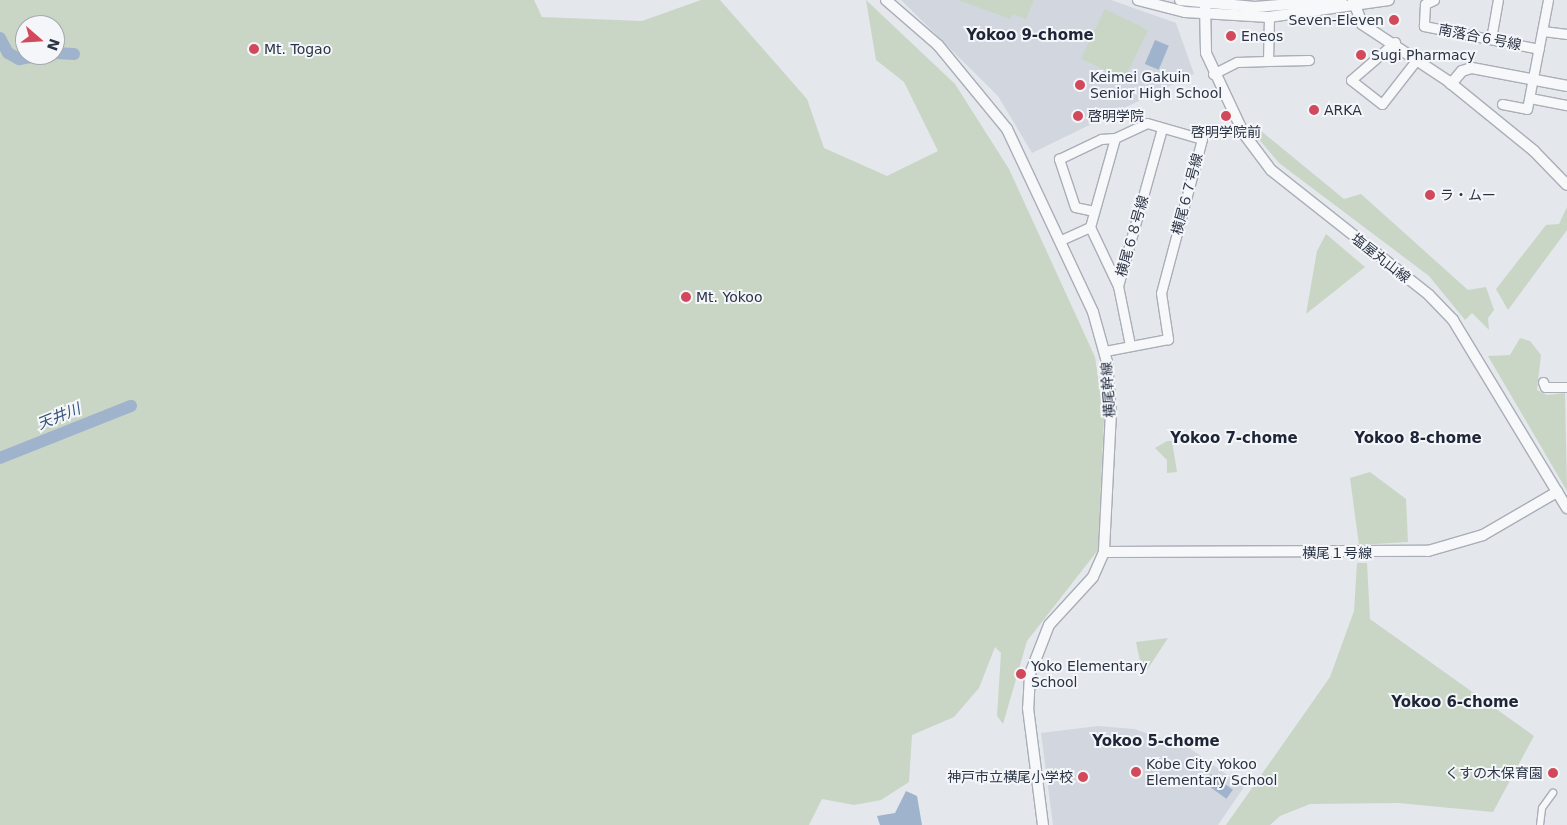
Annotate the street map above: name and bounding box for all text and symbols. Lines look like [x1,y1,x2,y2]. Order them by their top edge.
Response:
place label: Seven-Eleven [1289,12,1384,28]
marker: Seven-Eleven [1388,14,1400,26]
north arrow [15,15,65,65]
street label: 南落合６号線 [1437,21,1523,53]
district label: Yokoo 9-chome [966,27,1094,45]
place label: Eneos [1241,28,1283,44]
marker: Eneos [1225,30,1237,42]
text: N [44,36,63,53]
place label: Mt. Togao [264,41,331,57]
marker: Mt. Togao [248,43,260,55]
place label: Sugi Pharmacy [1371,47,1476,63]
marker: Sugi Pharmacy [1355,49,1367,61]
place label: Keimei Gakuin Senior High School [1090,69,1222,102]
marker: Keimei Gakuin Senior High School [1074,79,1086,91]
place label: ARKA [1324,102,1362,118]
marker: ARKA [1308,104,1320,116]
place label: 啓明学院 [1088,108,1144,124]
marker: 啓明学院 [1072,110,1084,122]
marker: 啓明学院前 [1220,110,1232,122]
place label: 啓明学院前 [1191,124,1261,140]
street label: 横尾６７号線 [1168,151,1206,237]
place label: ラ・ムー [1440,187,1496,203]
marker: ラ・ムー [1424,189,1436,201]
street label: 横尾６８号線 [1112,193,1152,279]
street label: 塩屋丸山線 [1348,230,1414,286]
place label: Mt. Yokoo [696,289,762,305]
marker: Mt. Yokoo [680,291,692,303]
street label: 横尾幹線 [1098,361,1118,419]
water label: 天井川 [35,400,83,434]
district label: Yokoo 7-chome [1170,430,1298,448]
district label: Yokoo 8-chome [1354,430,1482,448]
street label: 横尾１号線 [1302,545,1372,561]
place label: Yoko Elementary School [1031,658,1147,690]
marker: Yoko Elementary School [1015,668,1027,680]
district label: Yokoo 6-chome [1391,694,1519,712]
district label: Yokoo 5-chome [1092,733,1220,751]
place label: Kobe City Yokoo Elementary School [1146,756,1278,789]
place label: くすの木保育園 [1445,765,1543,781]
marker: Kobe City Yokoo Elementary School [1130,766,1142,778]
marker: くすの木保育園 [1547,767,1559,779]
place label: 神戸市立横尾小学校 [947,769,1073,785]
marker: 神戸市立横尾小学校 [1077,771,1089,783]

